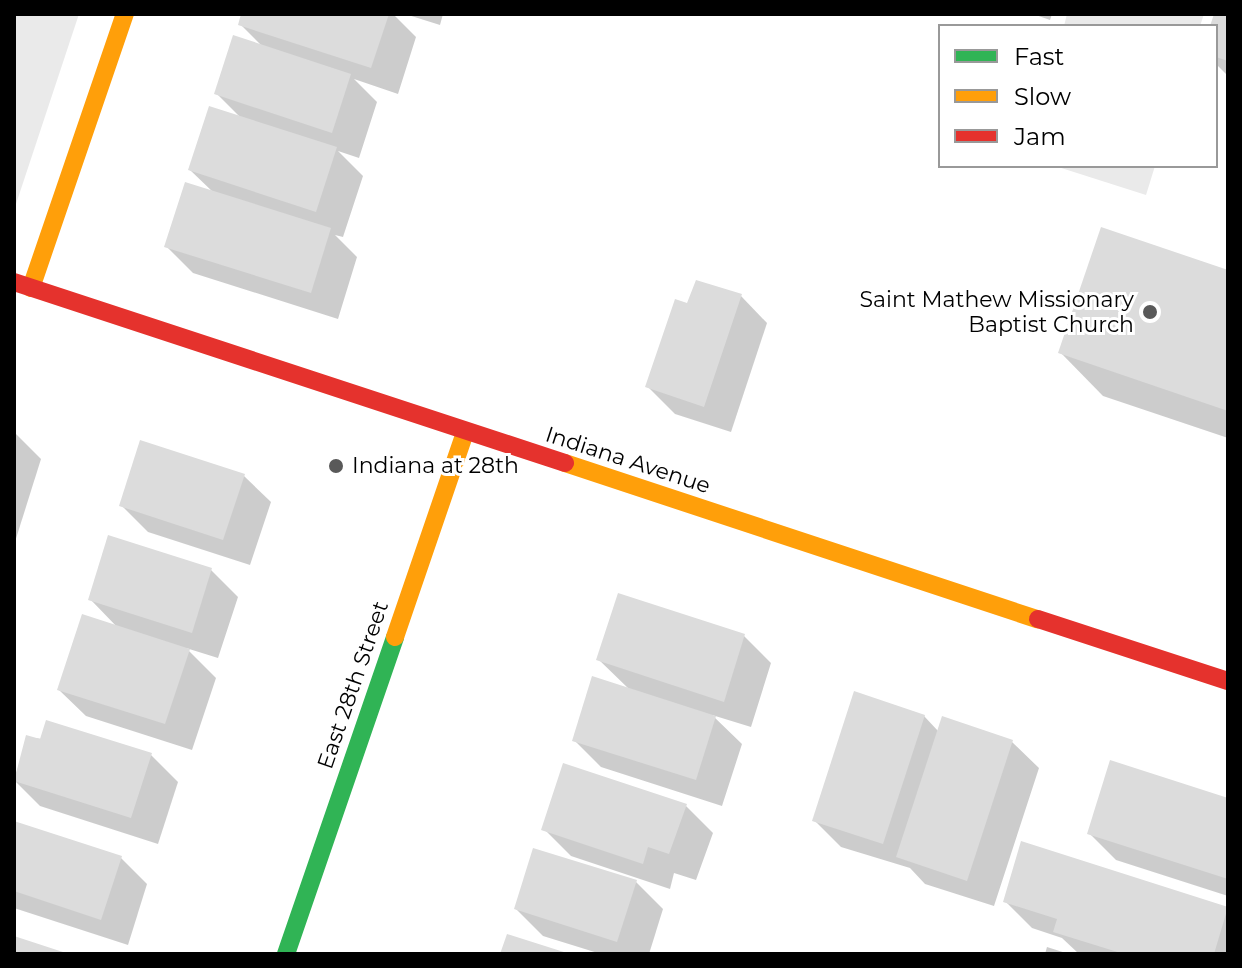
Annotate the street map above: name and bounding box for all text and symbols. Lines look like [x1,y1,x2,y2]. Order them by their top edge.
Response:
legend [938,24,1218,168]
text: Fast [1014,42,1064,71]
text: Slow [1014,82,1071,111]
text: Jam [1014,122,1066,151]
place label: Saint Mathew Missionary Baptist Church [859,286,1134,338]
marker: Saint Mathew Missionary Baptist Church [1141,303,1159,321]
street label: Indiana Avenue [542,421,714,499]
place label: Indiana at 28th [352,453,519,479]
marker: Indiana at 28th [327,457,345,475]
street label: East 28th Street [312,598,394,772]

